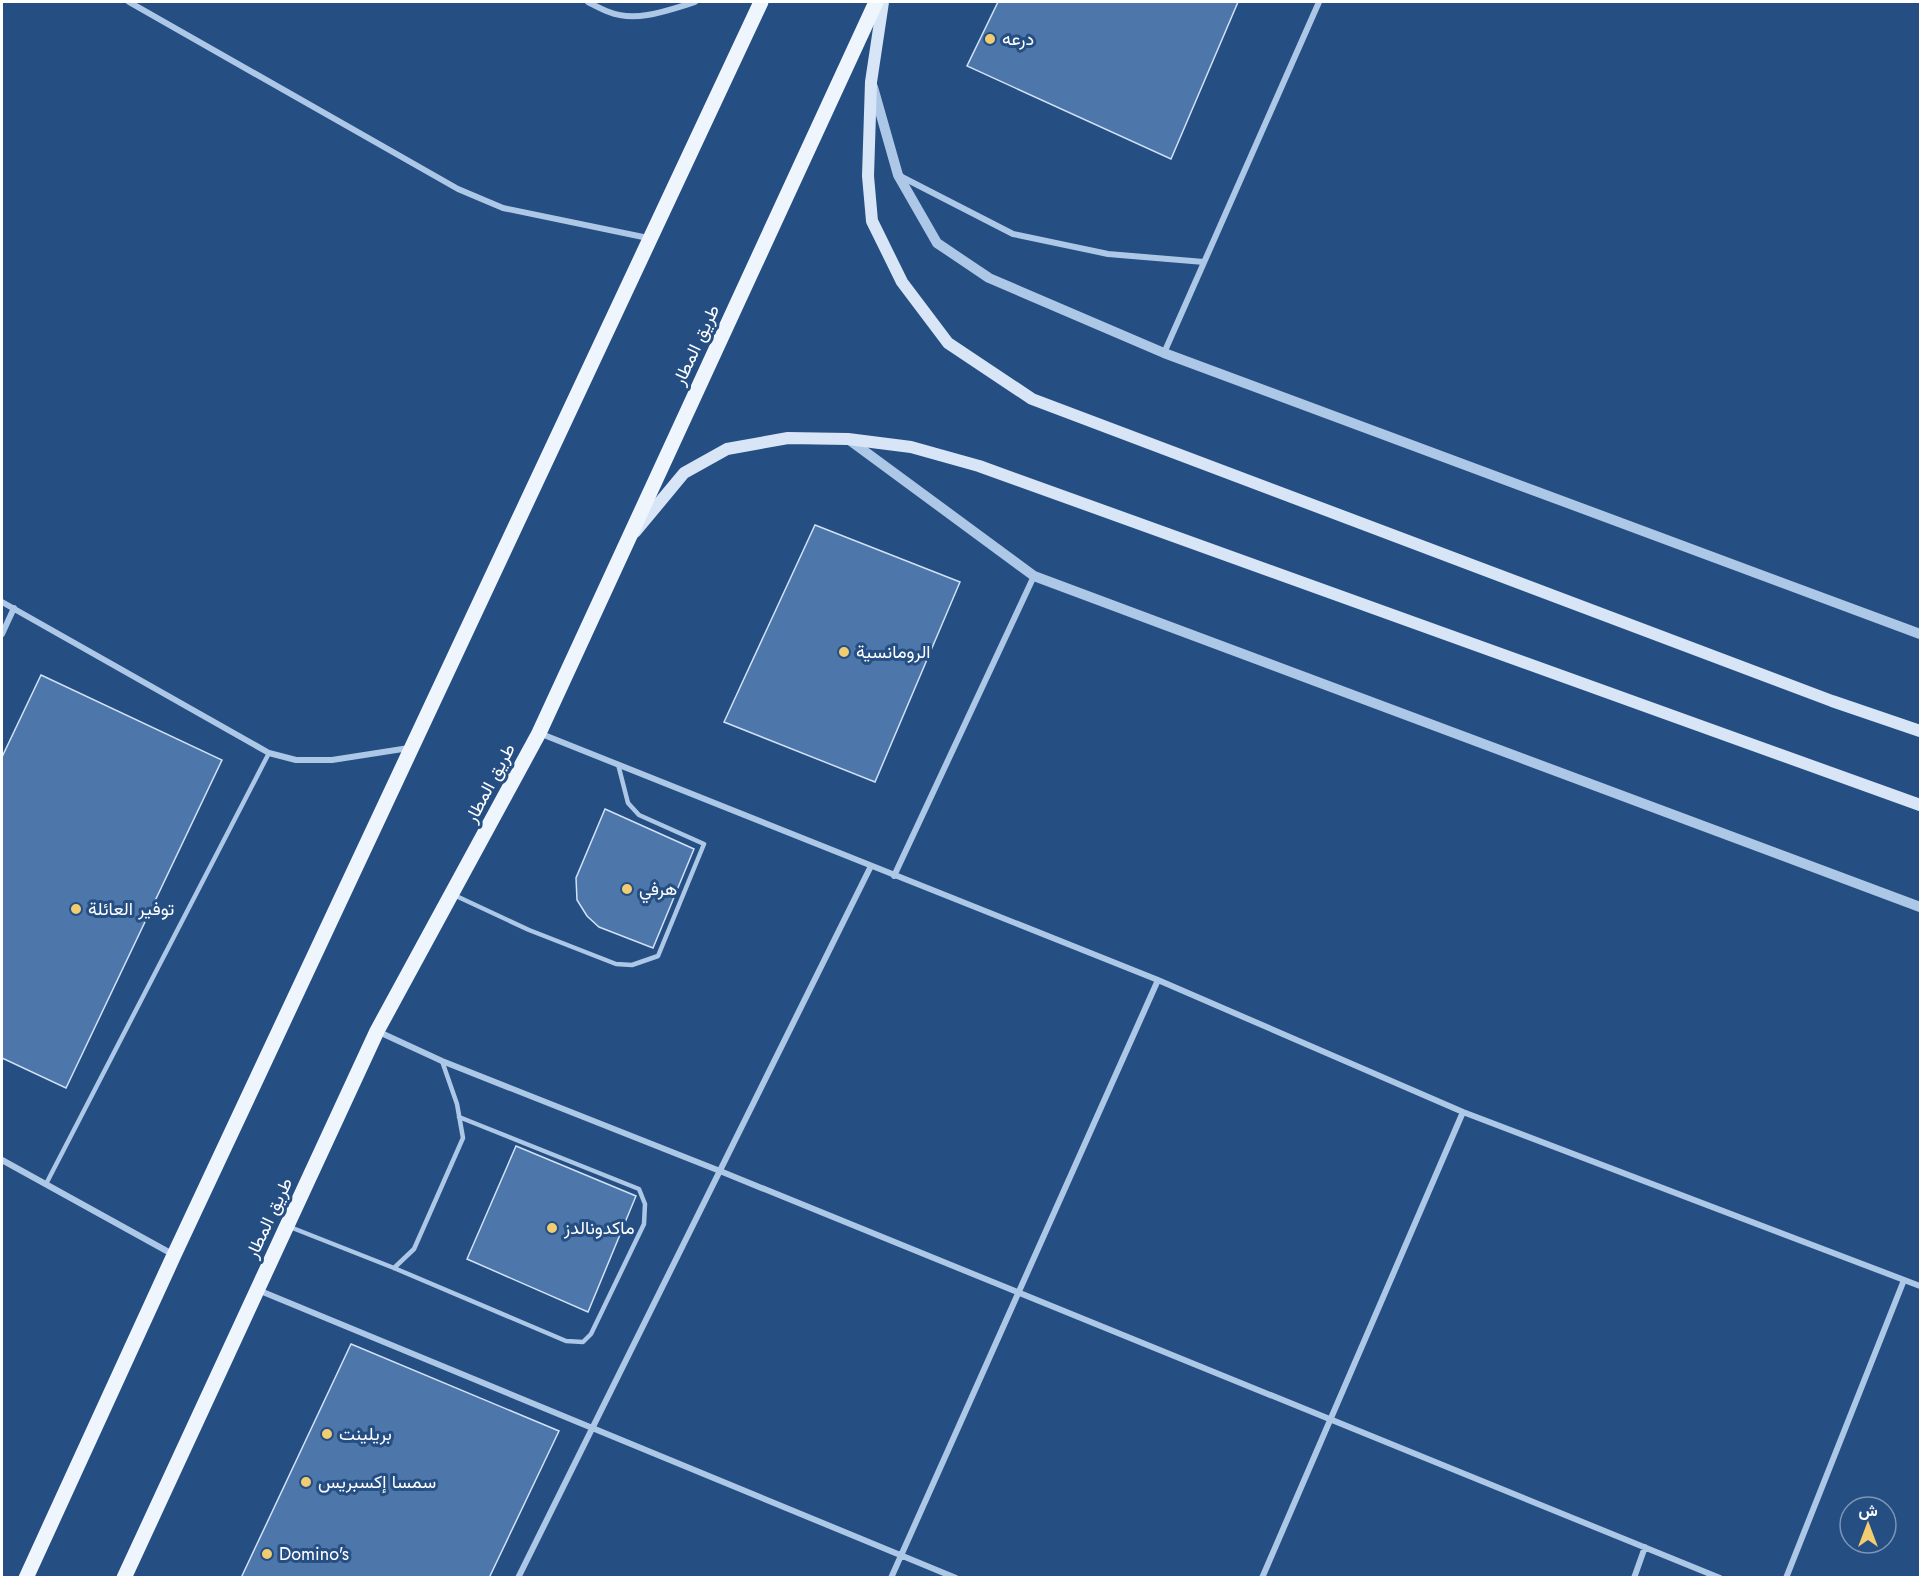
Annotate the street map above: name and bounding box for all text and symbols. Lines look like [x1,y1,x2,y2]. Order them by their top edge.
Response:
place label: درعه [1002,26,1034,52]
marker: درعه [983,32,997,46]
street label: طريق المطار [666,300,726,390]
place label: الرومانسية [856,639,931,665]
marker: الرومانسية [837,645,851,659]
street label: طريق المطار [458,739,522,828]
place label: هرفي [639,876,677,904]
marker: هرفي [620,882,634,896]
place label: توفير العائلة [88,896,174,922]
marker: توفير العائلة [69,902,83,916]
street label: طريق المطار [239,1173,299,1263]
place label: ماكدونالدز [563,1215,635,1241]
marker: ماكدونالدز [545,1221,559,1235]
place label: بريلينت [339,1421,392,1447]
marker: بريلينت [320,1427,334,1441]
place label: سمسا إكسبريس [318,1469,436,1495]
marker: سمسا إكسبريس [299,1475,313,1489]
north arrow [1838,1495,1898,1555]
text: ش [1858,1499,1878,1522]
place label: Domino's [279,1541,349,1567]
marker: Domino's [260,1547,274,1561]

